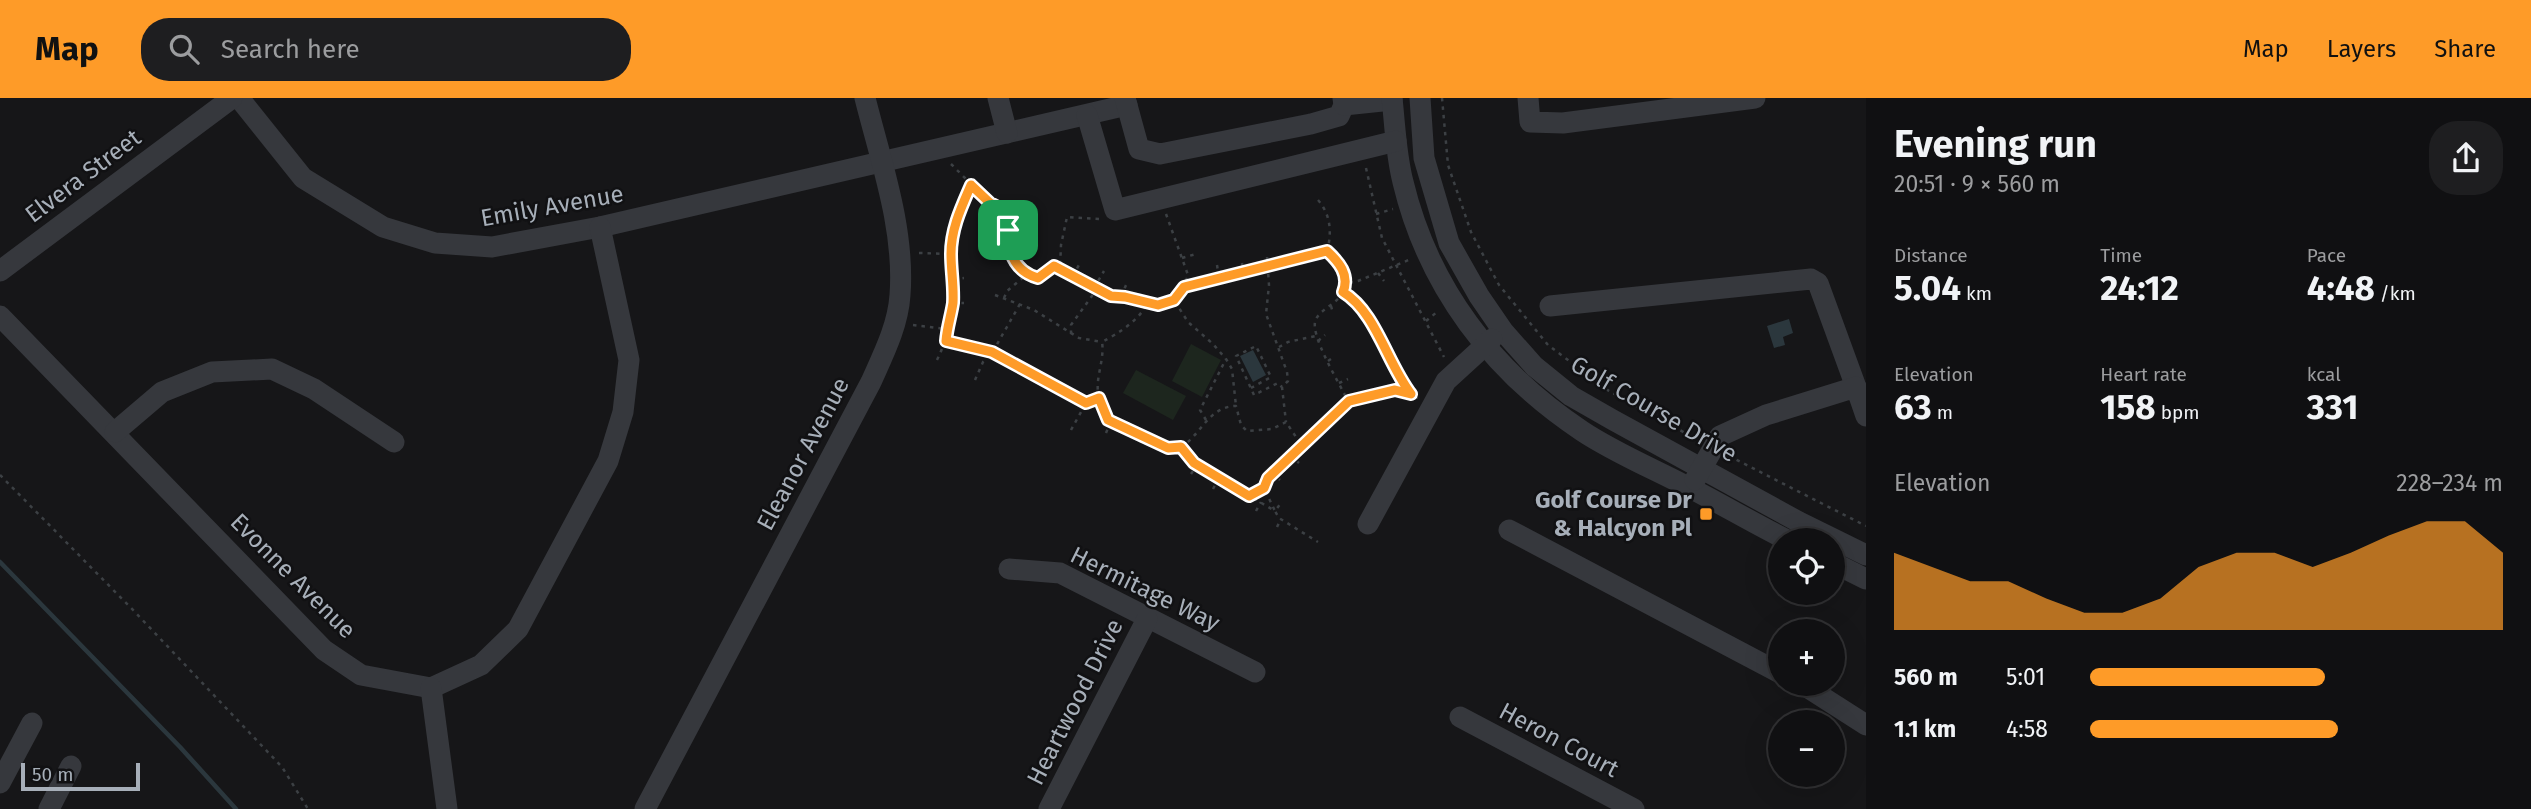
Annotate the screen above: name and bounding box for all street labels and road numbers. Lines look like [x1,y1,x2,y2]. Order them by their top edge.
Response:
street label: Elvera Street [20,123,146,228]
street label: Emily Avenue [478,180,626,232]
street label: Golf Course Drive [1566,350,1742,468]
street label: Eleanor Avenue [751,373,855,535]
street label: Evonne Avenue [225,508,361,644]
street label: Hermitage Way [1066,541,1224,637]
street label: Heartwood Drive [1021,614,1129,790]
street label: Heron Court [1494,697,1624,783]

